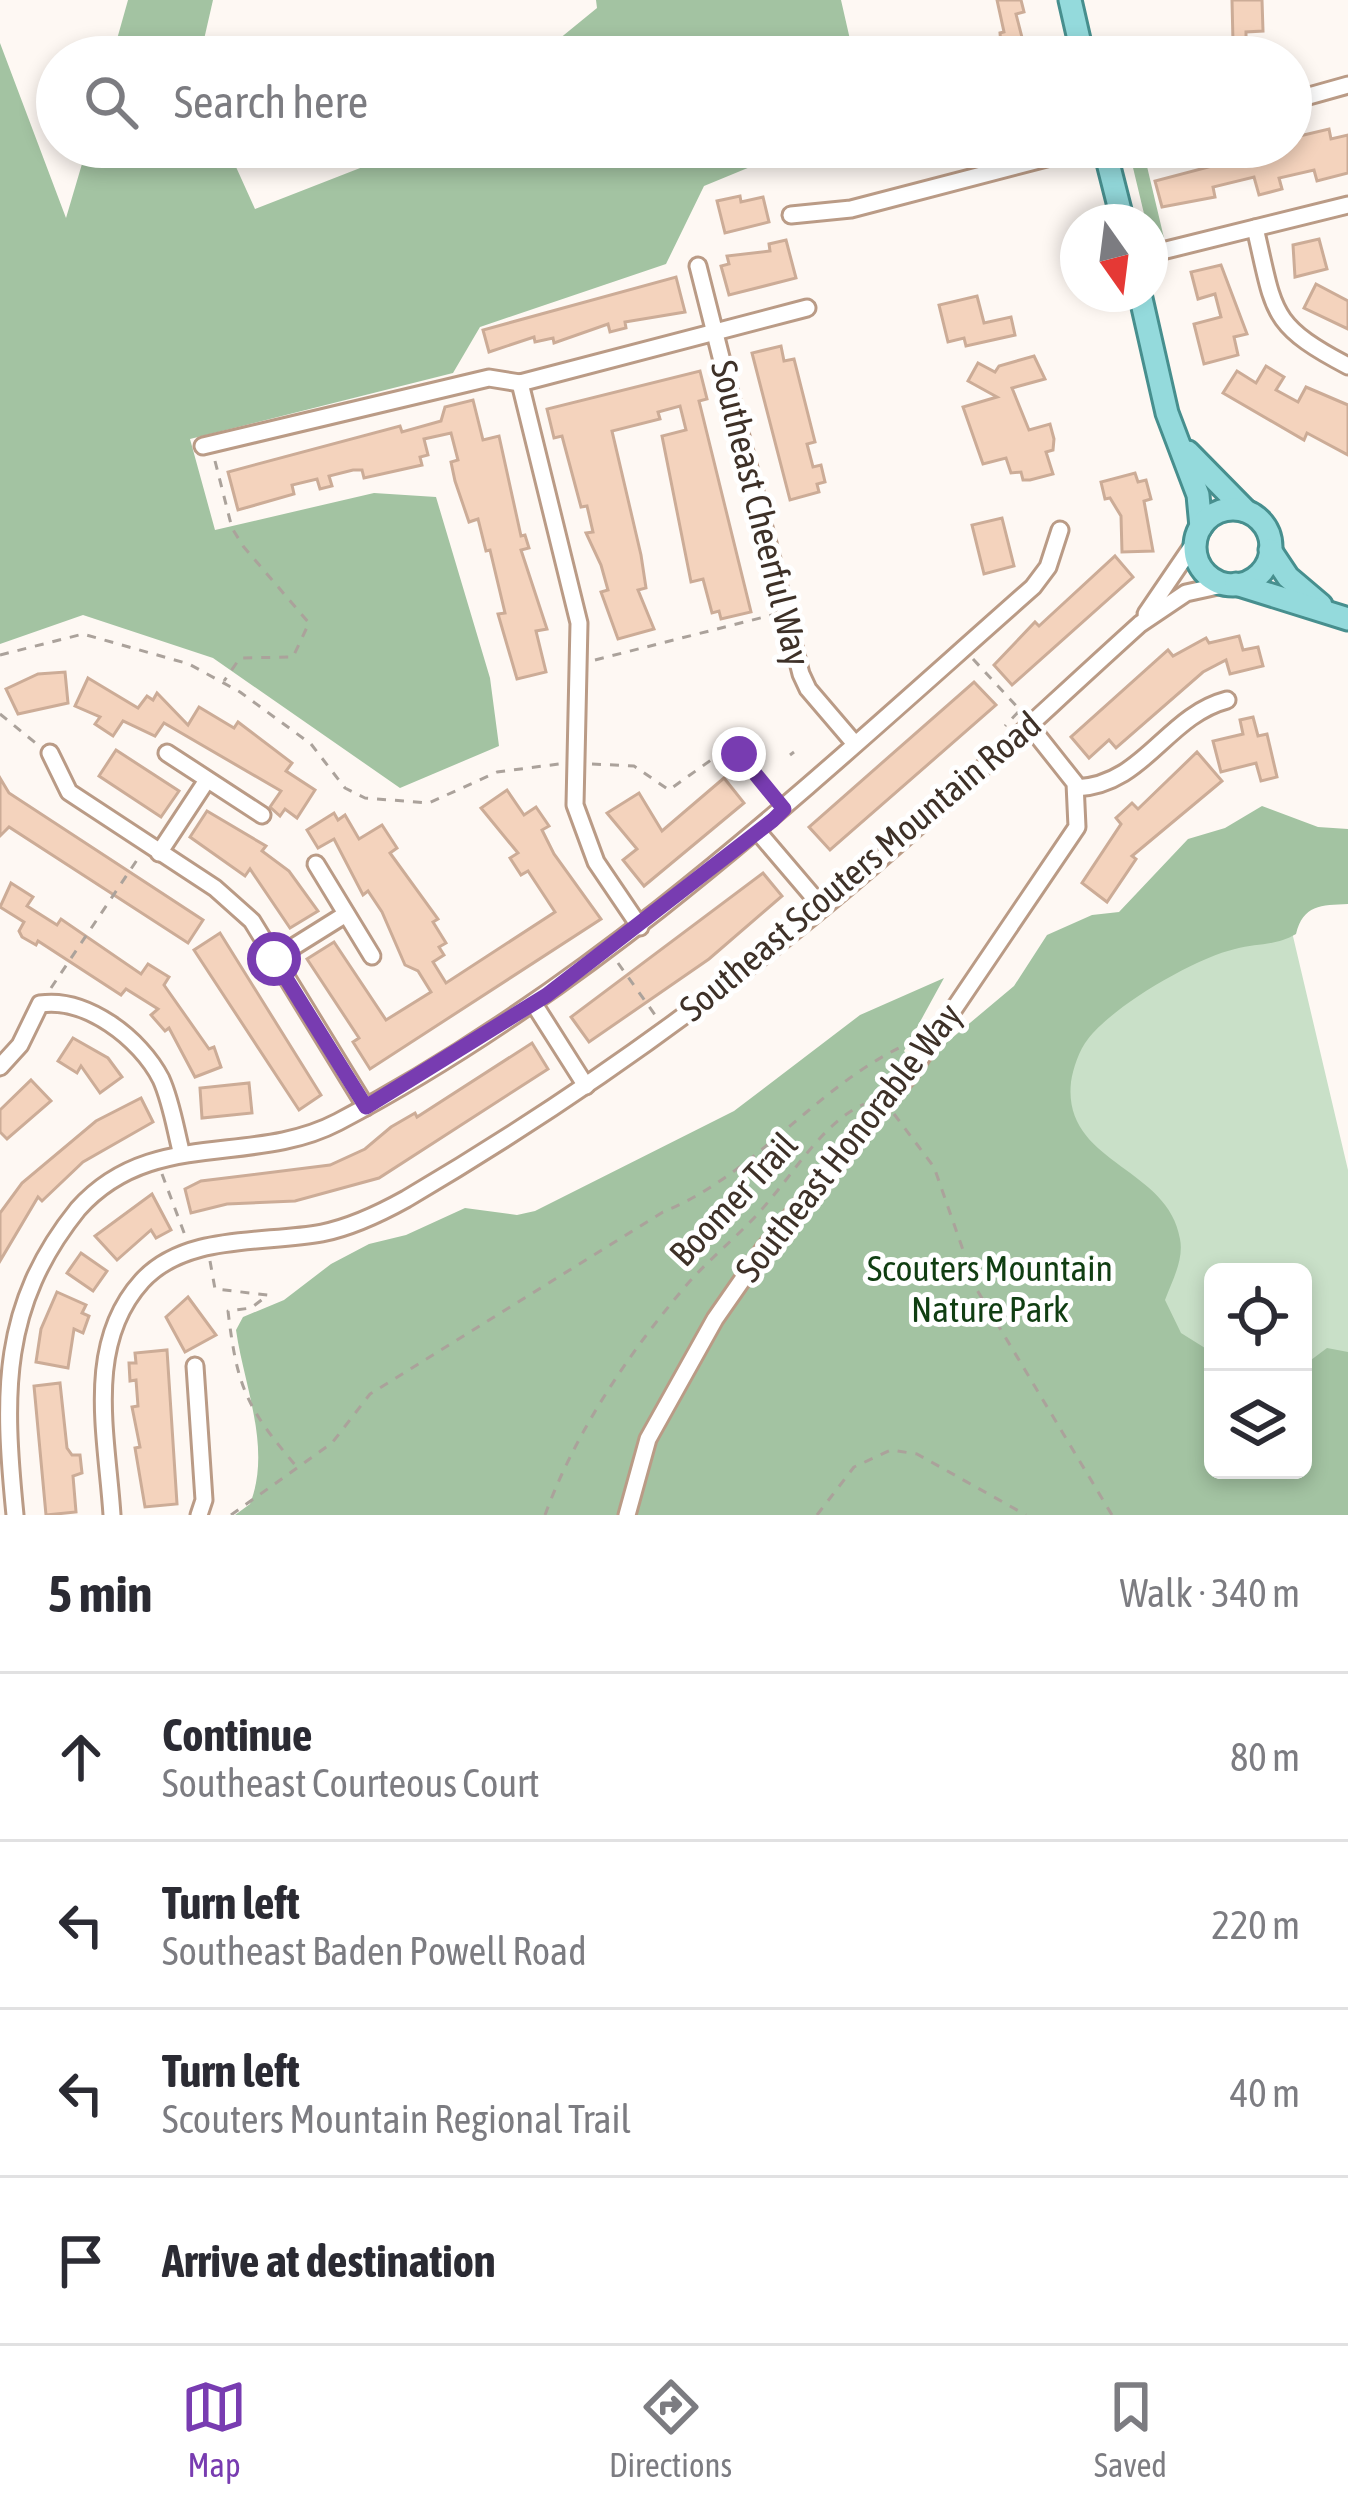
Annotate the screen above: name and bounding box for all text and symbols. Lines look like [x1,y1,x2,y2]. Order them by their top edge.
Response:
search box [36,36,1312,168]
icon: search [78,69,144,135]
text: Search here [174,76,368,128]
north arrow [1060,204,1168,312]
street label: Southeast Cheerful Way [703,356,819,670]
street label: Southeast Scouters Mountain Road [671,703,1049,1029]
route end [712,727,766,781]
route start [247,932,301,986]
street label: Southeast Honorable Way [726,995,970,1289]
street label: Boomer Trail [661,1123,806,1274]
park label: Scouters Mountain Nature Park [867,1247,1113,1330]
map controls [1204,1263,1312,1479]
button: locate [1204,1263,1312,1371]
button: layers [1204,1371,1312,1479]
text: 5 min [48,1564,152,1623]
text: Walk · 340 m [1120,1571,1300,1615]
text: Continue [162,1709,313,1761]
icon: ahead [48,1724,114,1790]
text: 80 m [1230,1735,1300,1779]
text: Southeast Courteous Court [162,1761,539,1805]
text: Turn left [162,1877,300,1929]
icon: left [48,1892,114,1958]
text: 220 m [1212,1903,1300,1947]
text: Southeast Baden Powell Road [162,1929,587,1973]
text: Turn left [162,2045,300,2097]
icon: left [48,2060,114,2126]
text: 40 m [1230,2071,1300,2115]
text: Scouters Mountain Regional Trail [162,2097,631,2141]
icon: arrive [48,2228,114,2294]
text: Arrive at destination [162,2235,496,2287]
tab: Map [181,2374,247,2484]
tab: Directions [609,2374,732,2484]
tab: Saved [1094,2374,1167,2484]

